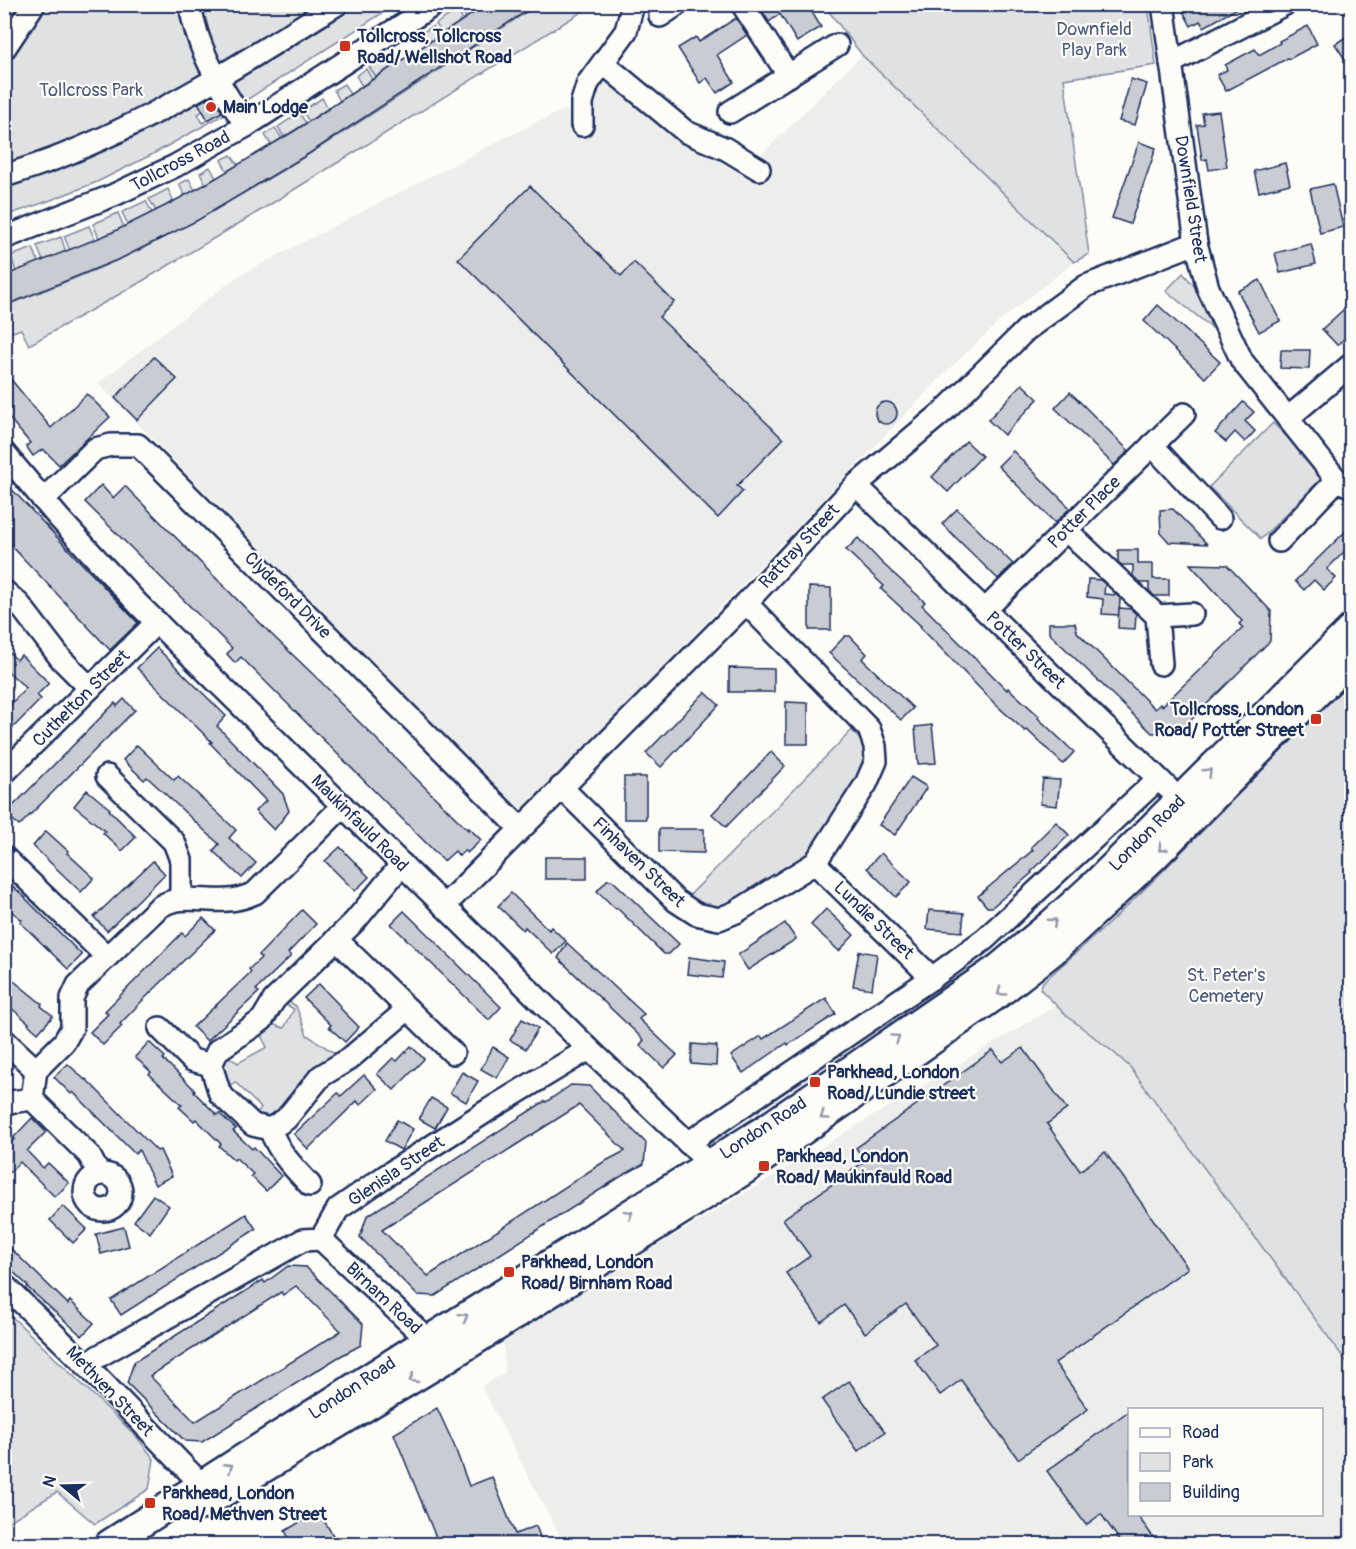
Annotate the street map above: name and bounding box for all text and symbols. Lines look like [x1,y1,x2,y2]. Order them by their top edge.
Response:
park label: Downfield Play Park [1056,18,1132,62]
place label: Tollcross, Tollcross Road/ Wellshot Road [356,25,512,69]
marker: Tollcross, Tollcross Road/ Wellshot Road [338,39,352,53]
park label: Tollcross Park [39,79,143,102]
place label: Main Lodge [223,96,309,119]
marker: Main Lodge [204,100,218,114]
street label: Tollcross Road [126,126,234,197]
street label: Downfield Street [1169,134,1212,265]
street label: Potter Place [1043,471,1126,554]
street label: Rattray Street [754,498,845,594]
street label: Clydeford Drive [239,547,336,644]
street label: Potter Street [981,607,1071,695]
street label: Cuthelton Street [28,644,135,752]
place label: Tollcross, London Road/ Potter Street [1154,698,1305,742]
marker: Tollcross, London Road/ Potter Street [1309,712,1323,726]
one-way arrow [1201,769,1212,780]
street label: Maukinfauld Road [306,770,413,877]
street label: London Road [1104,790,1191,877]
street label: Finhaven Street [587,812,690,913]
one-way arrow [1159,841,1170,852]
street label: Lundie Street [829,876,919,965]
one-way arrow [1046,918,1057,929]
park label: St. Peter's Cemetery [1187,964,1265,1008]
one-way arrow [997,985,1008,996]
one-way arrow [890,1034,901,1045]
place label: Parkhead, London Road/ Lundie street [827,1061,976,1105]
marker: Parkhead, London Road/ Lundie street [808,1075,822,1089]
street label: London Road [715,1092,811,1165]
one-way arrow [820,1109,831,1120]
street label: Glenisla Street [344,1130,449,1212]
place label: Parkhead, London Road/ Maukinfauld Road [776,1145,953,1189]
marker: Parkhead, London Road/ Maukinfauld Road [757,1159,771,1173]
one-way arrow [623,1210,634,1221]
place label: Parkhead, London Road/ Birnham Road [521,1251,673,1295]
street label: Birnam Road [341,1257,426,1339]
marker: Parkhead, London Road/ Birnham Road [502,1265,516,1279]
one-way arrow [457,1313,468,1324]
street label: Methven Street [61,1341,159,1442]
street label: London Road [304,1352,400,1425]
one-way arrow [409,1372,419,1383]
legend [1128,1408,1323,1516]
text: Road [1182,1421,1219,1444]
text: Park [1182,1451,1214,1474]
north arrow [33,1456,93,1516]
one-way arrow [223,1463,233,1475]
text: N [39,1473,61,1490]
text: Building [1182,1481,1240,1504]
place label: Parkhead, London Road/ Methven Street [162,1482,327,1526]
marker: Parkhead, London Road/ Methven Street [143,1496,157,1510]

